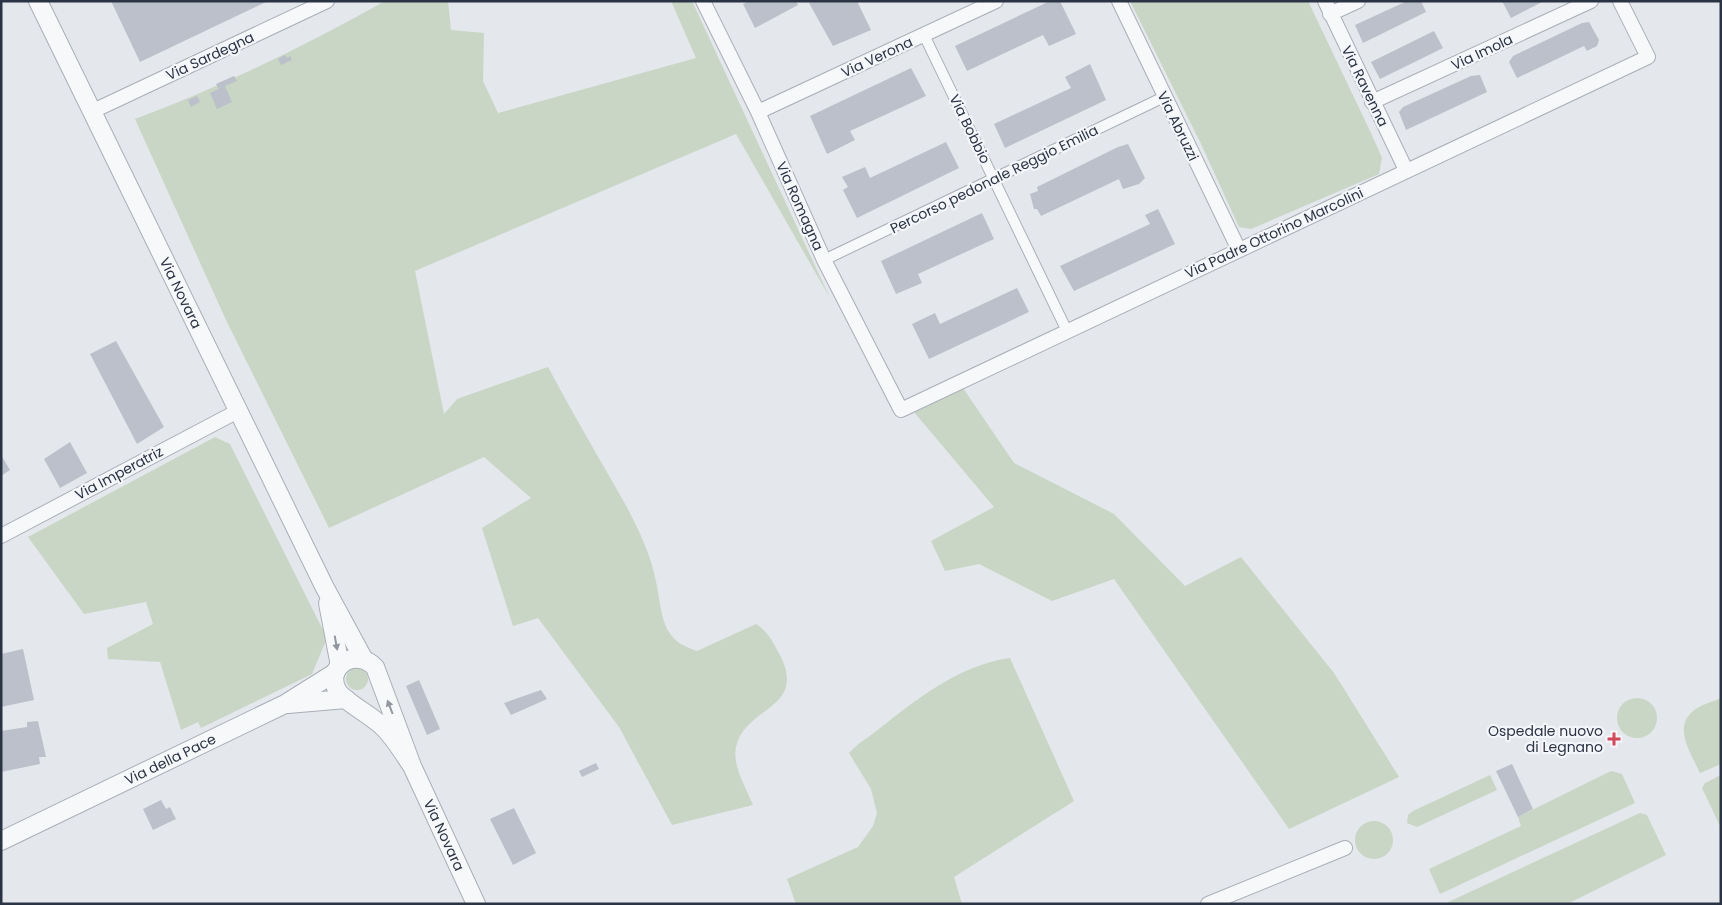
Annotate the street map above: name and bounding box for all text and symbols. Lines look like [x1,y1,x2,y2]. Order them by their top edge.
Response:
street label: Via Sardegna [163,27,257,85]
street label: Via Imola [1448,29,1516,75]
street label: Via Verona [838,32,916,82]
street label: Via Ravenna [1337,42,1393,130]
street label: Via Abruzzi [1152,88,1204,164]
street label: Via Bobbio [945,91,995,167]
street label: Percorso pedonale Reggio Emilia [887,120,1101,238]
street label: Via Romagna [771,158,829,254]
street label: Via Padre Ottorino Marcolini [1182,183,1366,283]
street label: Via Novara [155,254,207,332]
street label: Via Imperatriz [72,441,166,505]
one-way arrow [332,635,340,651]
one-way arrow [385,700,393,714]
place label: Ospedale nuovo di Legnano [1488,721,1603,757]
street label: Via della Pace [121,729,220,790]
marker: Ospedale nuovo di Legnano [1607,732,1621,746]
street label: Via Novara [419,796,469,874]

